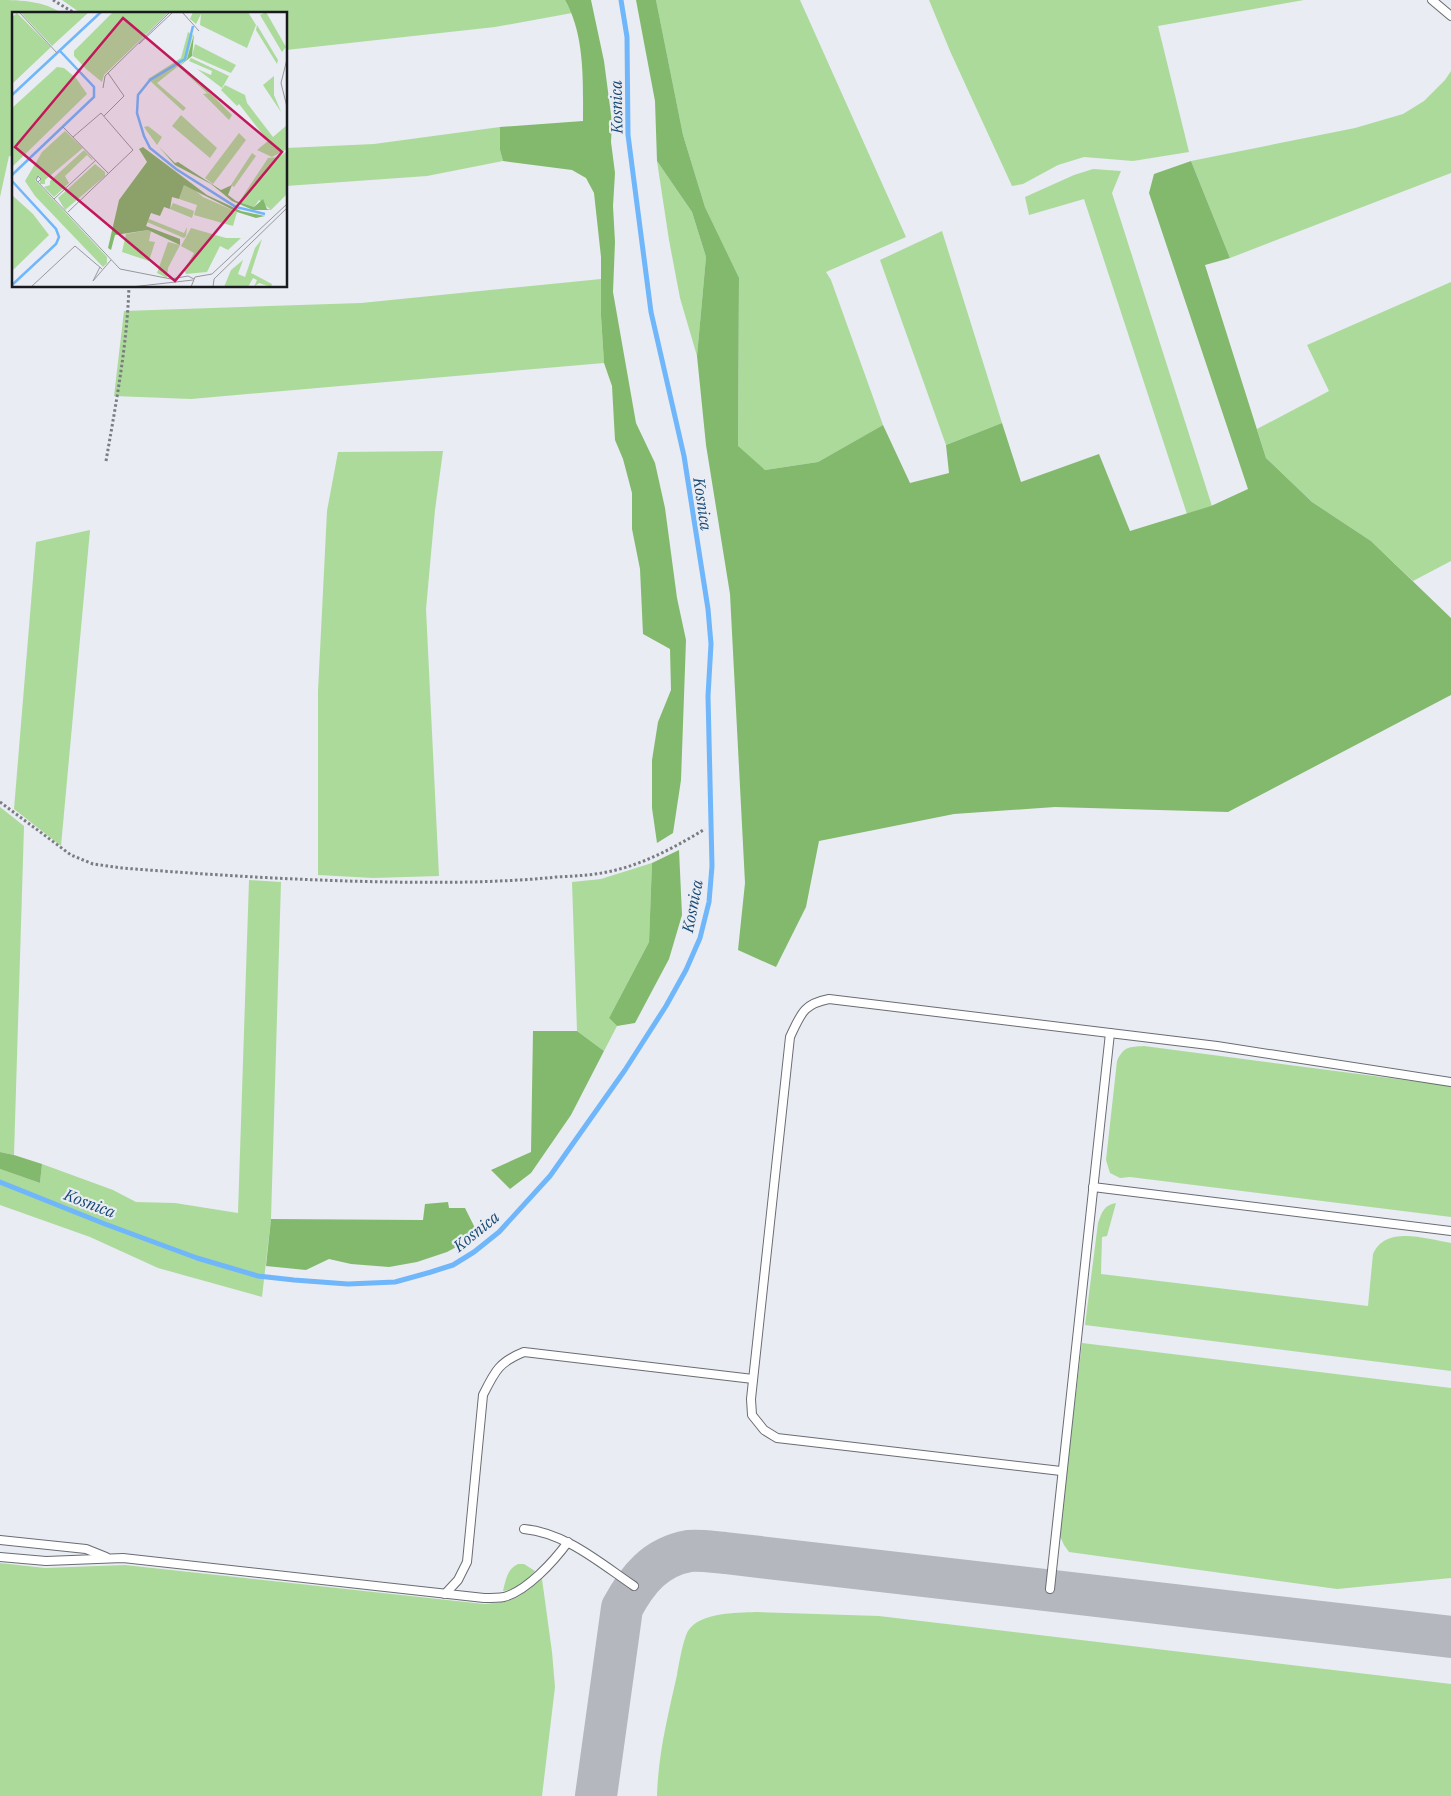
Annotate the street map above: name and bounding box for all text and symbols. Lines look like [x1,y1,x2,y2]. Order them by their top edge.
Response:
inset map [12,12,288,288]
water label: Kosnica [606,80,626,135]
water label: Kosnica [689,475,717,532]
water label: Kosnica [677,878,707,935]
water label: Kosnica [61,1184,119,1222]
water label: Kosnica [448,1206,503,1256]

